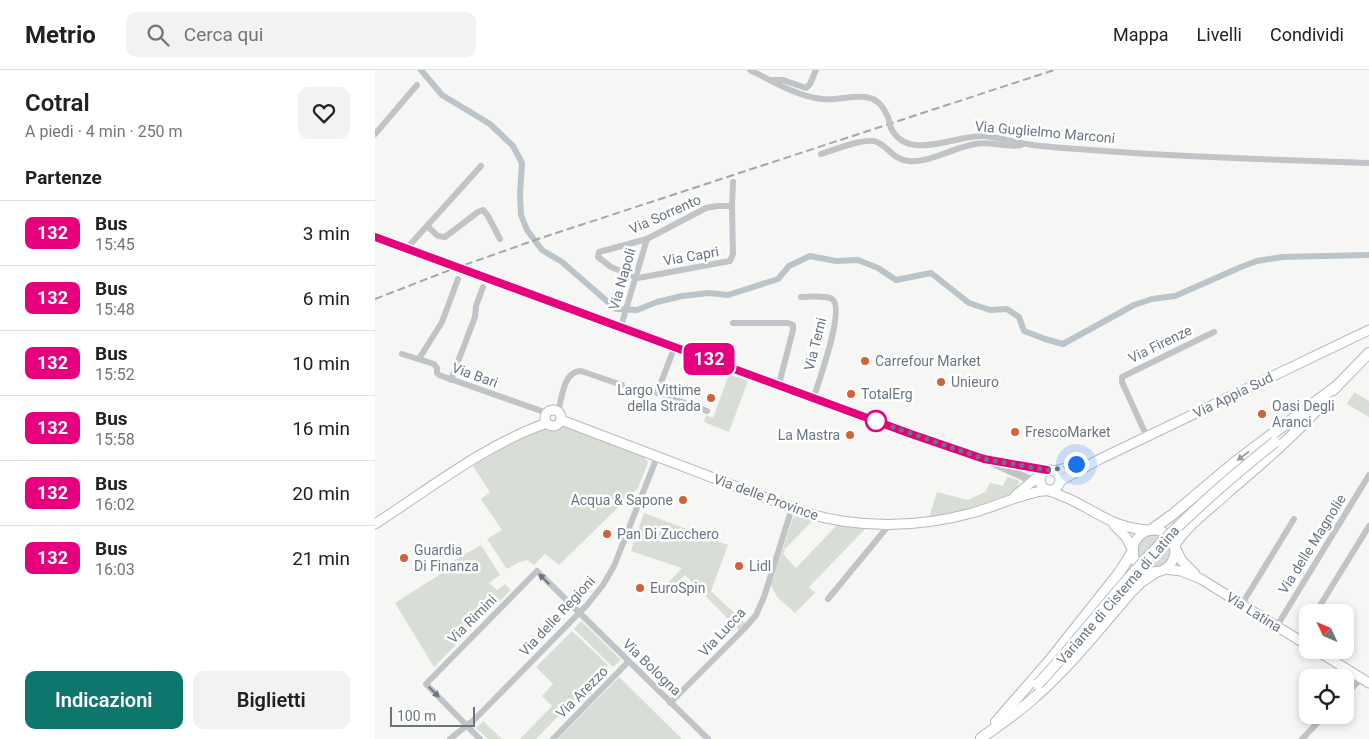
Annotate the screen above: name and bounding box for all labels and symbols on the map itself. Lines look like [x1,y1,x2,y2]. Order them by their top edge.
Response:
street label: Via Guglielmo Marconi [974,118,1116,146]
street label: Via Sorrento [627,191,703,237]
street label: Via Capri [662,243,720,269]
street label: Via Napoli [606,246,638,312]
street label: Via Terni [801,316,829,372]
street label: Via Firenze [1126,322,1194,366]
line badge: 132 [680,343,738,375]
place label: Carrefour Market [875,353,981,369]
marker: Carrefour Market [859,355,871,367]
street label: Via Bari [450,359,500,391]
street label: Via Appia Sud [1191,369,1275,421]
place label: Unieuro [951,374,999,390]
marker: Unieuro [935,376,947,388]
place label: Largo Vittime della Strada [617,382,701,414]
place label: TotalErg [861,386,913,402]
marker: TotalErg [845,388,857,400]
marker: Largo Vittime della Strada [705,392,717,404]
place label: Oasi Degli Aranci [1272,398,1335,430]
marker: Oasi Degli Aranci [1256,408,1268,420]
unlabelled marker [865,410,887,432]
place label: FrescoMarket [1025,424,1111,440]
marker: FrescoMarket [1009,426,1021,438]
place label: La Mastra [778,427,840,443]
marker: La Mastra [844,429,856,441]
one-way arrow [1236,451,1250,461]
your location [1064,452,1089,477]
street label: Via delle Province [711,471,821,523]
street label: Via delle Magnolie [1275,491,1349,597]
place label: Acqua & Sapone [571,492,673,508]
marker: Acqua & Sapone [677,494,689,506]
street label: Variante di Cisterna di Latina [1053,522,1183,668]
place label: Pan Di Zucchero [617,526,719,542]
marker: Pan Di Zucchero [601,528,613,540]
place label: Guardia Di Finanza [414,542,479,574]
marker: Guardia Di Finanza [398,552,410,564]
place label: Lidl [749,558,771,574]
marker: Lidl [733,560,745,572]
street label: Via delle Regioni [516,573,598,659]
one-way arrow [538,573,550,585]
place label: EuroSpin [650,580,705,596]
marker: EuroSpin [634,582,646,594]
street label: Via Latina [1224,589,1284,635]
street label: Via Rimini [444,591,500,647]
street label: Via Lucca [695,604,749,660]
north arrow [1299,604,1354,659]
street label: Via Bologna [620,635,684,699]
street label: Via Arezzo [553,663,611,721]
one-way arrow [427,686,439,698]
scale bar [390,704,475,727]

